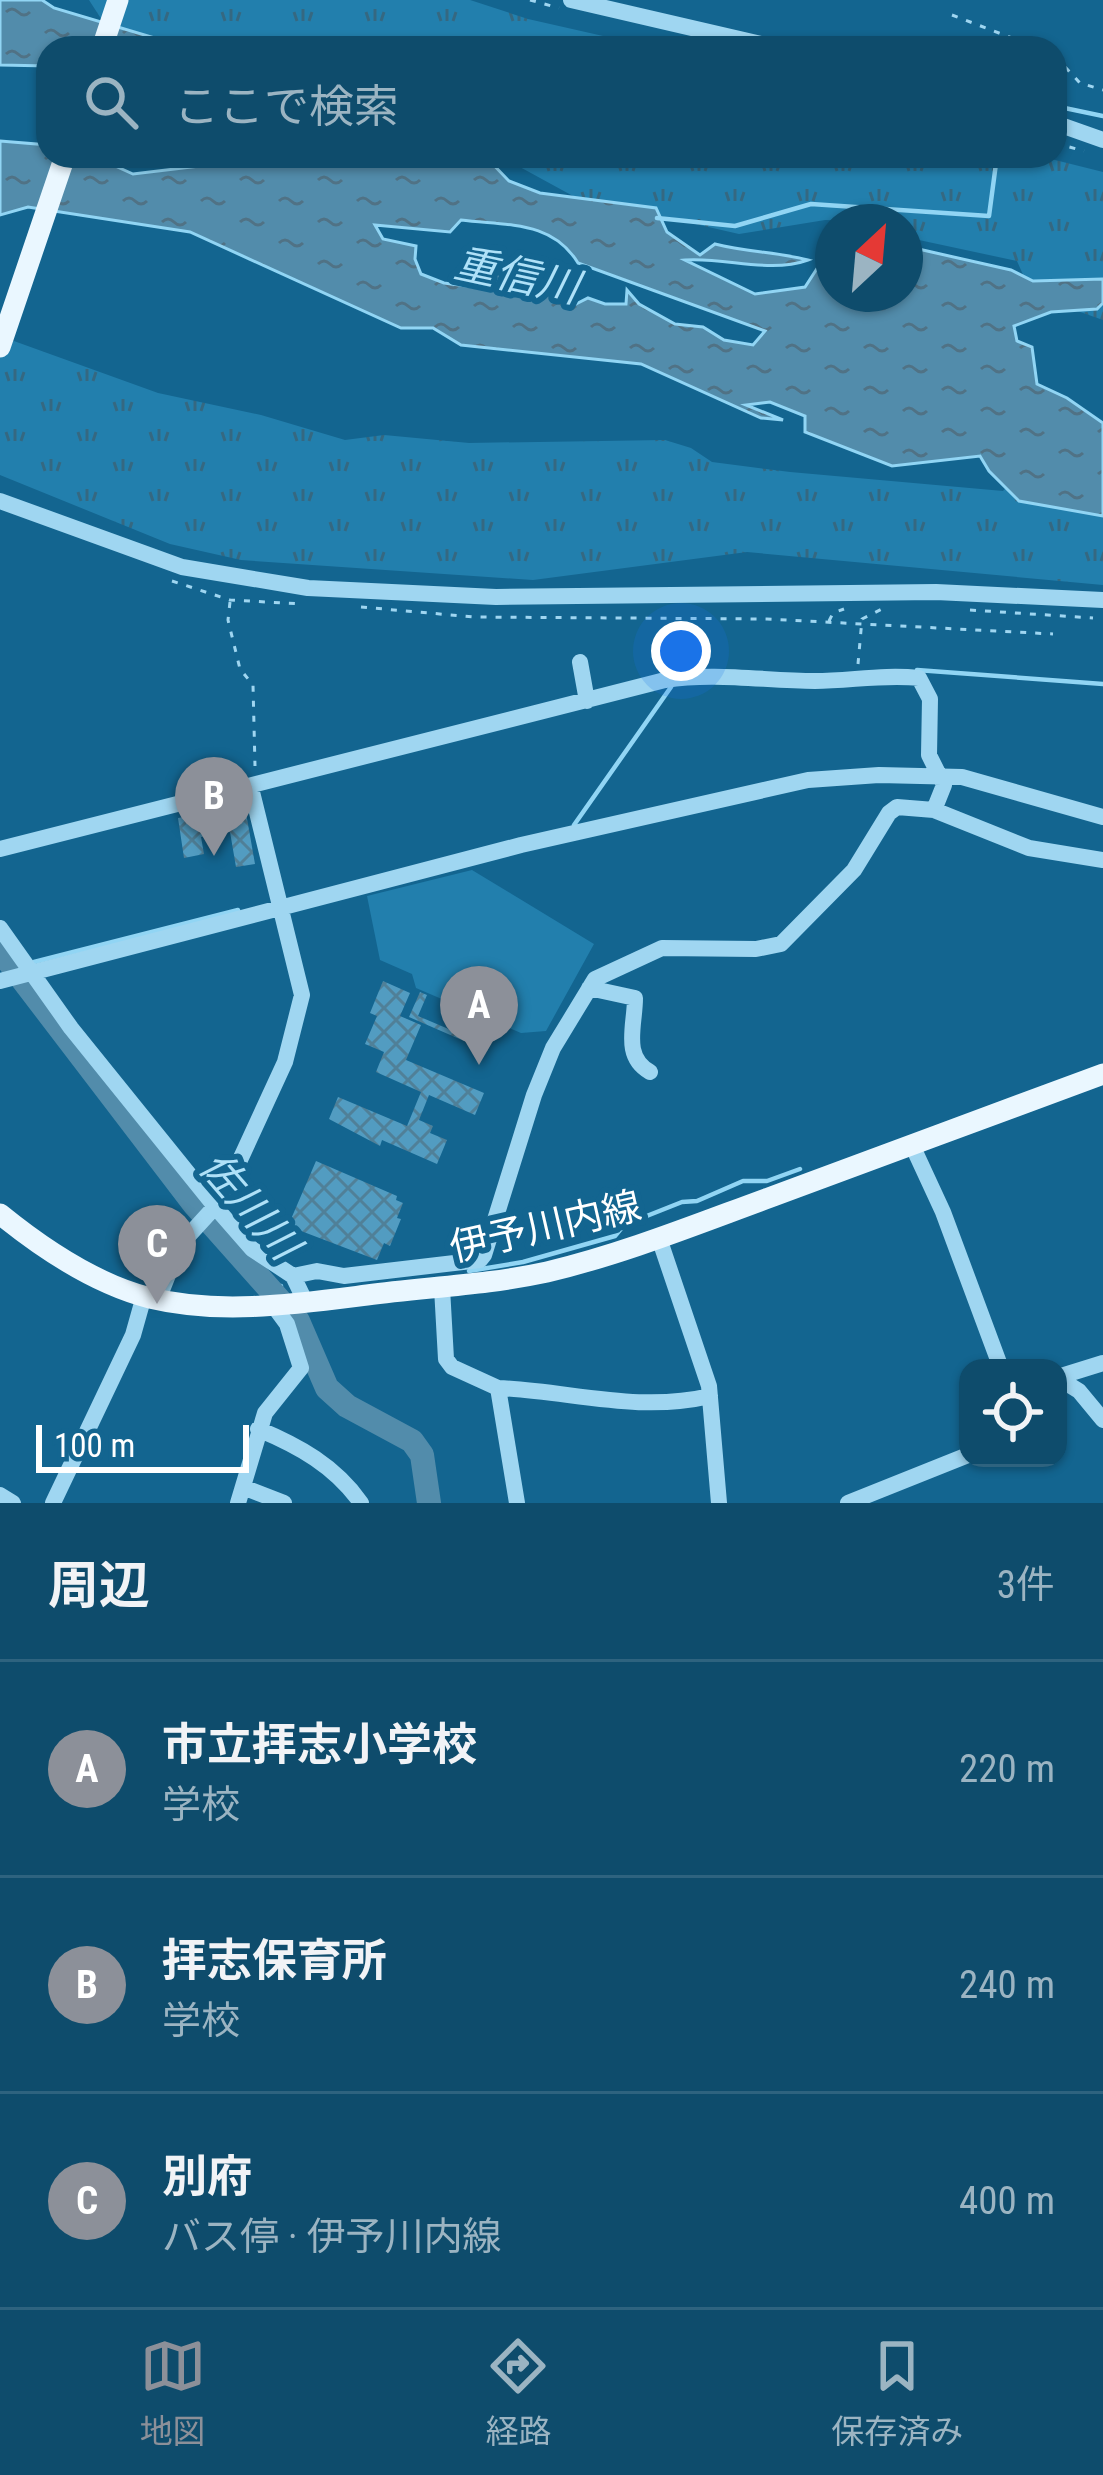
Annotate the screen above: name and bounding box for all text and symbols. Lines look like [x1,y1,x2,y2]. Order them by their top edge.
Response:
search box [36,36,1067,168]
icon: search [78,69,144,135]
text: ここで検索 [174,80,399,133]
north arrow [815,204,923,312]
water label: 重信川 [450,238,588,313]
your location [651,621,711,681]
pin: B [175,757,253,856]
pin: A [440,966,518,1065]
water label: 佐川川 [190,1142,312,1272]
street label: 伊予川内線 [445,1183,645,1271]
pin: C [118,1205,196,1304]
map controls [959,1359,1067,1467]
button: locate [959,1359,1067,1467]
scale bar [36,1419,249,1472]
text: 100 m [54,1426,135,1465]
text: 周辺 [48,1556,150,1615]
text: 3件 [997,1562,1055,1608]
text: 市立拝志小学校 [162,1718,477,1771]
text: A [75,1746,99,1792]
text: 220 m [959,1746,1055,1792]
text: 学校 [162,1782,240,1828]
text: 拝志保育所 [162,1934,387,1987]
text: B [76,1962,98,2008]
text: 240 m [959,1962,1055,2008]
text: 学校 [162,1998,240,2044]
text: 別府 [162,2150,252,2203]
text: C [76,2178,98,2224]
text: 400 m [959,2178,1055,2224]
text: バス停 · 伊予川内線 [162,2214,501,2260]
tab: 地図 [140,2333,206,2453]
tab: 経路 [485,2333,551,2453]
tab: 保存済み [831,2333,963,2453]

